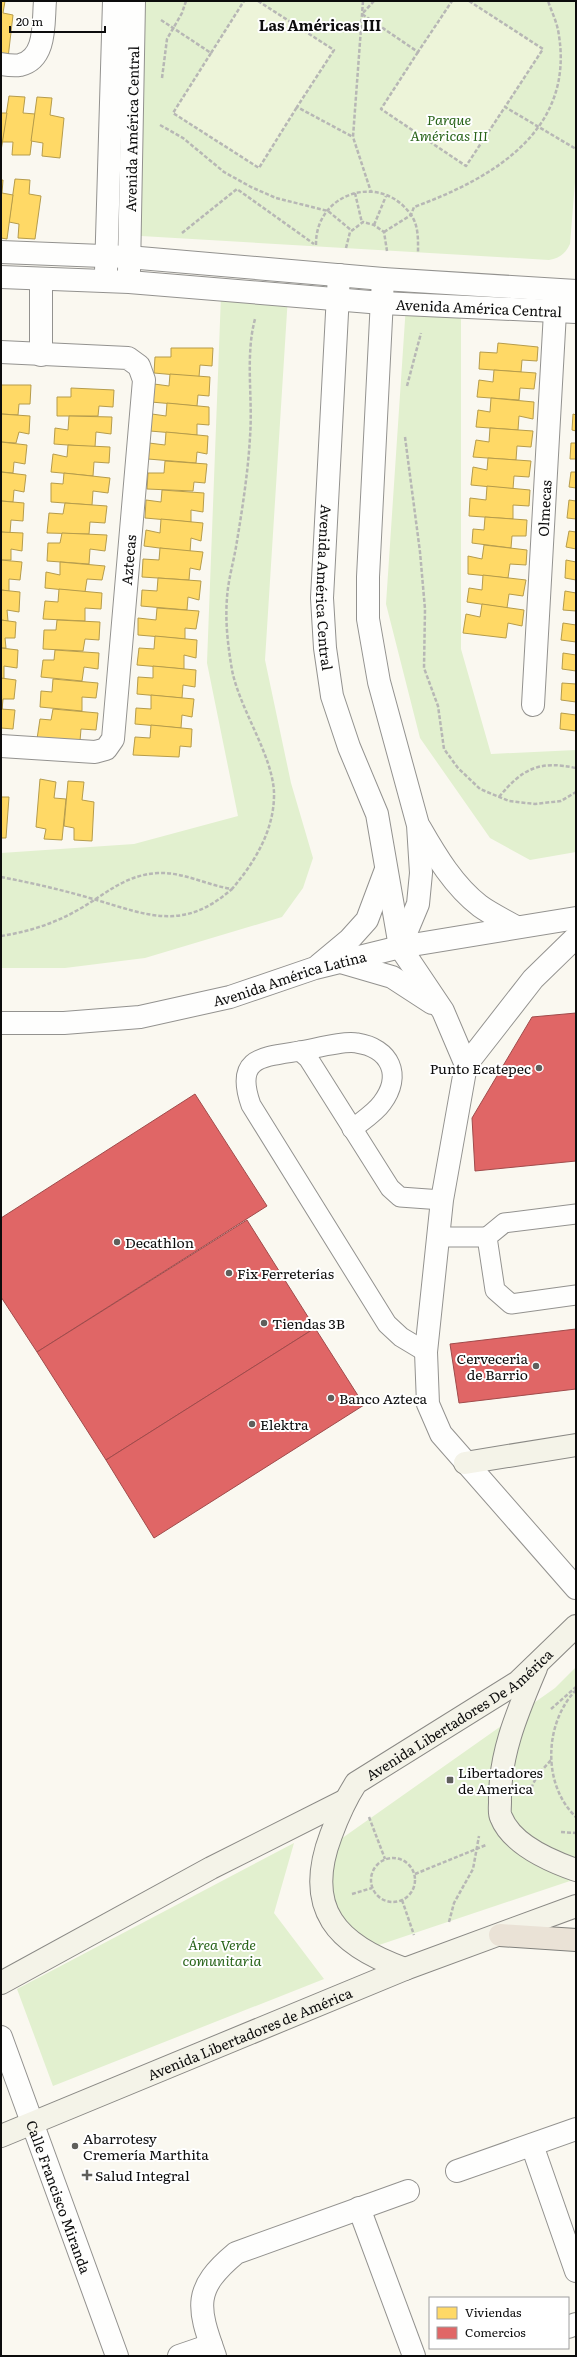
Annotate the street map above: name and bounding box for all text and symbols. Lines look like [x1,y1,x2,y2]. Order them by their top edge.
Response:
scale bar [10,8,105,34]
text: 20 m [16,12,43,30]
district label: Las Américas III [259,13,381,36]
street label: Avenida América Central [120,45,143,212]
park label: Parque Américas III [410,109,488,145]
street label: Avenida América Central [395,294,563,321]
street label: Olmecas [532,479,556,537]
street label: Avenida América Central [312,504,338,672]
street label: Aztecas [116,534,140,586]
street label: Avenida América Latina [211,946,369,1010]
place label: Punto Ecatepec [430,1058,531,1078]
marker: Punto Ecatepec [534,1063,544,1073]
place label: Decathlon [125,1232,194,1252]
marker: Decathlon [112,1237,122,1247]
place label: Fix Ferreterías [237,1263,334,1283]
marker: Fix Ferreterías [224,1268,234,1278]
place label: Tiendas 3B [272,1313,345,1333]
marker: Tiendas 3B [259,1318,269,1328]
place label: Cerveceria de Barrio [456,1348,528,1384]
marker: Cerveceria de Barrio [531,1361,541,1371]
place label: Banco Azteca [339,1388,428,1408]
marker: Banco Azteca [326,1393,336,1403]
place label: Elektra [260,1414,309,1434]
marker: Elektra [247,1419,257,1429]
street label: Avenida Libertadores De América [362,1644,557,1785]
place label: Libertadores de America [458,1762,543,1798]
marker: Libertadores de America [445,1775,455,1785]
park label: Área Verde comunitaria [182,1934,262,1970]
street label: Avenida Libertadores de América [144,1982,355,2084]
street label: Calle Francisco Miranda [22,2117,96,2277]
place label: Abarrotesy Cremería Marthita [83,2128,209,2164]
marker: Abarrotesy Cremería Marthita [70,2141,80,2151]
place label: Salud Integral [95,2165,190,2185]
marker: Salud Integral [82,2170,92,2180]
legend [429,2297,569,2349]
text: Viviendas [465,2303,522,2321]
text: Comercios [465,2323,526,2341]

